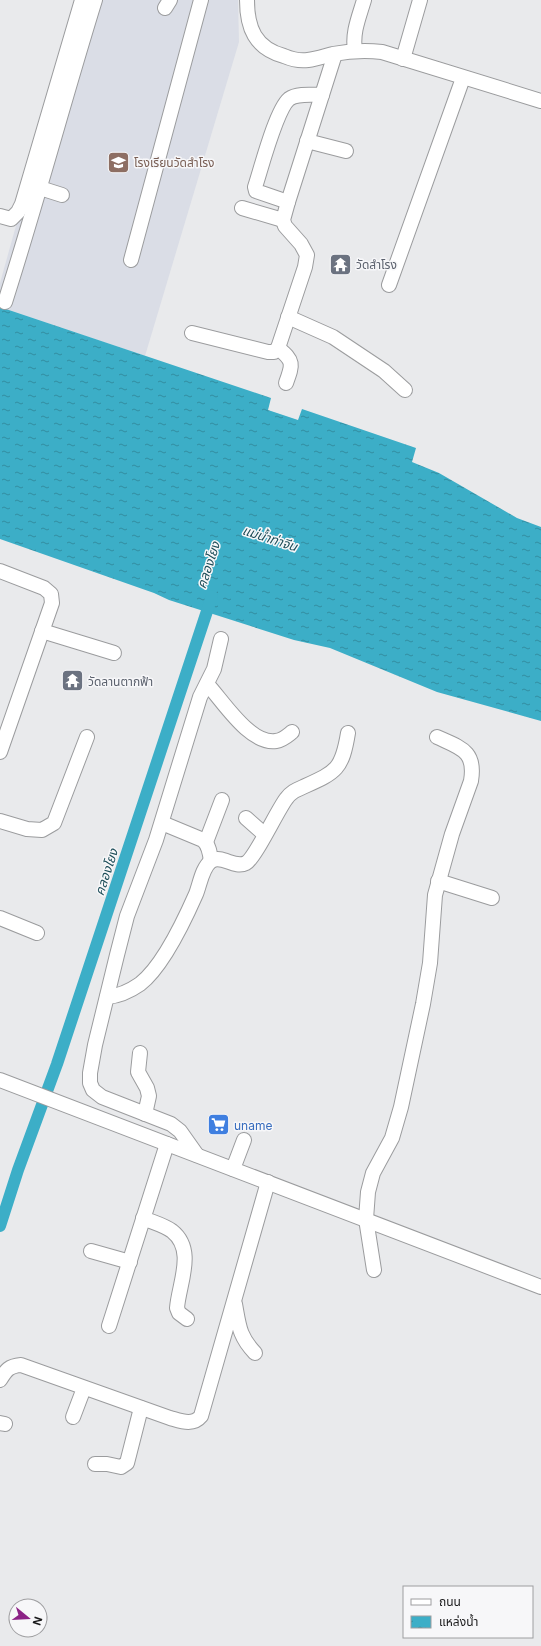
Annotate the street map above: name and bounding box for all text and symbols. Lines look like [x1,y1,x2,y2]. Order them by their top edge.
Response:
school or university icon: โรงเรียนวัดสำโรง [105,149,131,175]
place label: โรงเรียนวัดสำโรง [134,155,215,170]
temple icon: วัดสำโรง [327,251,353,277]
place label: วัดสำโรง [356,257,397,272]
water label: แม่น้ำท่าจีน [241,521,301,555]
water label: คลองโยง [193,539,223,590]
temple icon: วัดลานตากฟ้า [60,668,86,694]
place label: วัดลานตากฟ้า [88,674,153,689]
water label: คลองโยง [91,846,121,897]
supermarket icon: uname [206,1112,232,1138]
place label: uname [234,1118,272,1133]
legend [403,1586,533,1638]
text: ถนน [439,1594,461,1609]
north arrow [8,1598,48,1638]
text: แหล่งน้ำ [439,1613,478,1629]
text: N [30,1615,45,1627]

